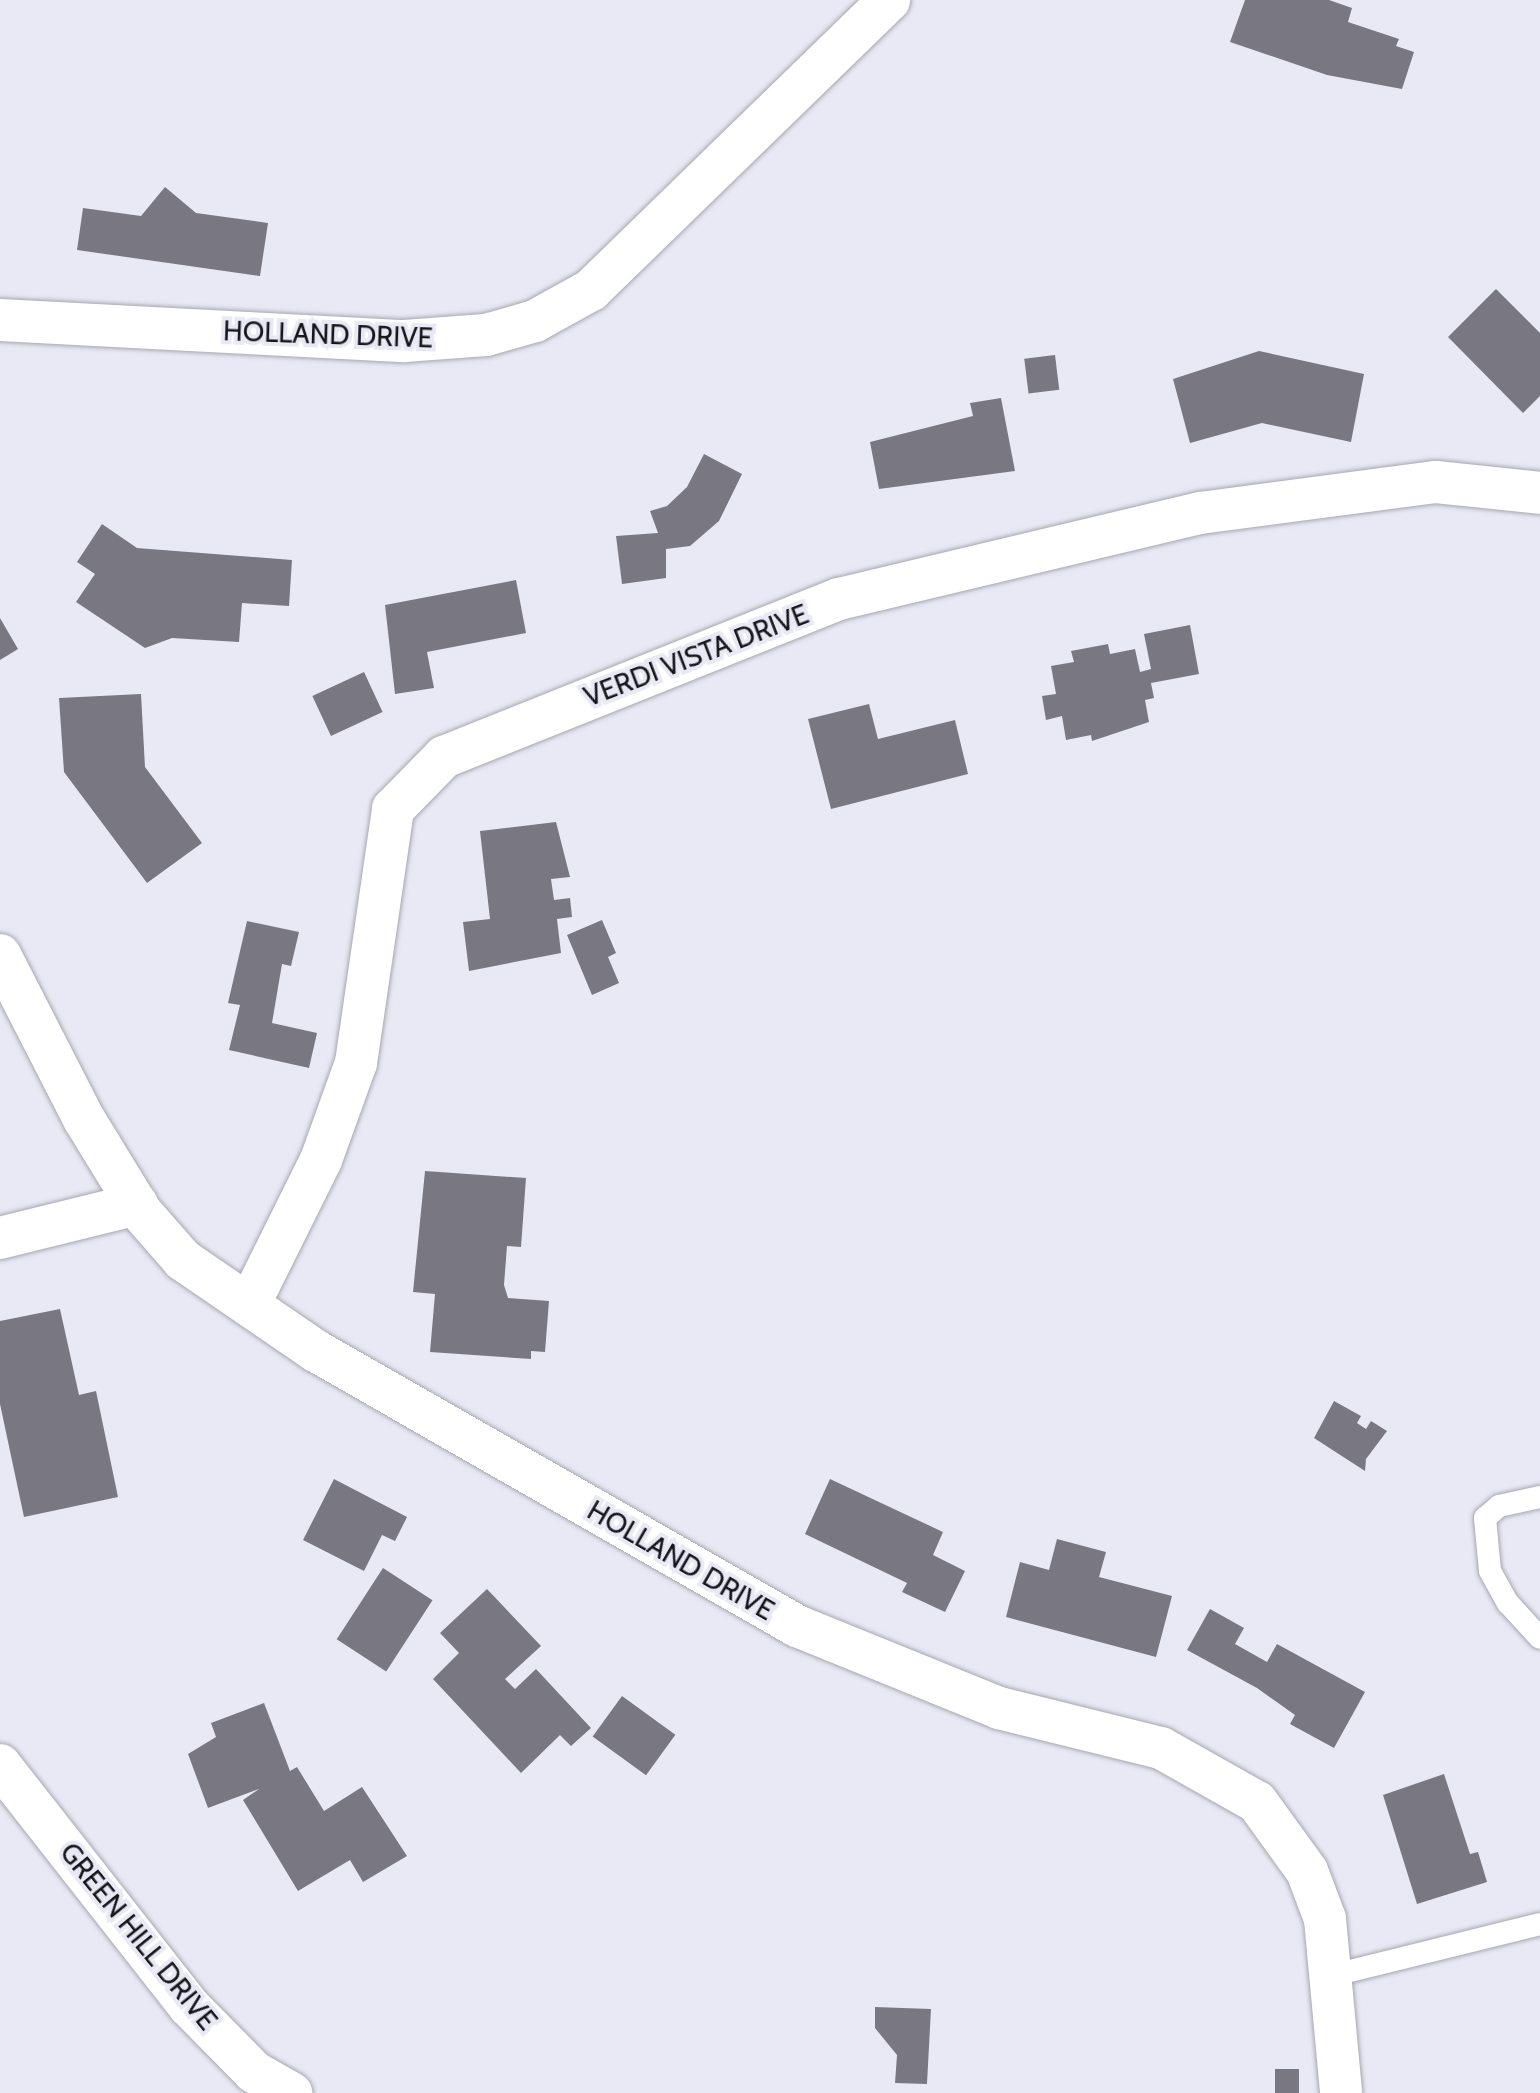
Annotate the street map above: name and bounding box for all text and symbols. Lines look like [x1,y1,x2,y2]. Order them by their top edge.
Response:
street label: HOLLAND DRIVE [222,314,434,354]
street label: VERDI VISTA DRIVE [579,597,813,713]
street label: HOLLAND DRIVE [582,1493,780,1627]
street label: GREEN HILL DRIVE [53,1836,225,2036]

